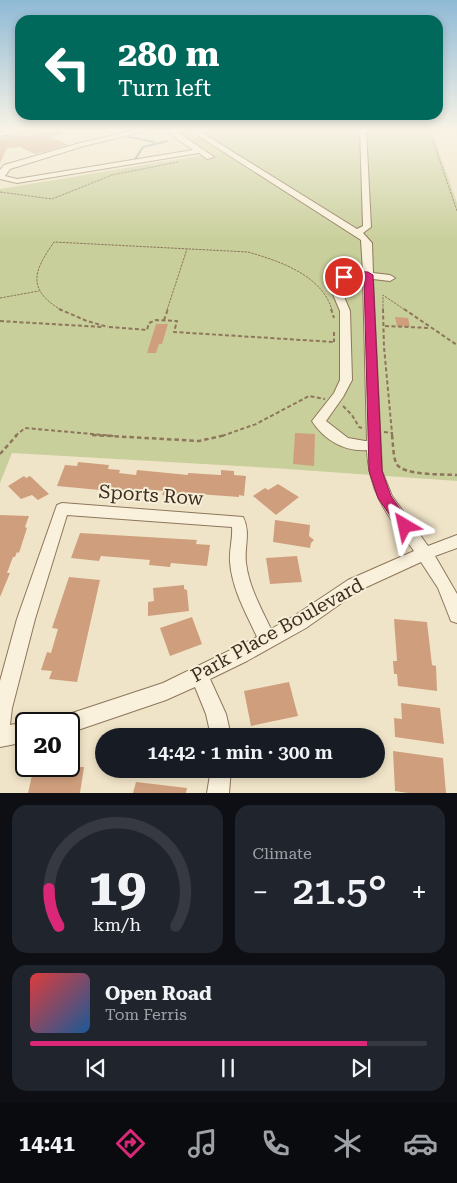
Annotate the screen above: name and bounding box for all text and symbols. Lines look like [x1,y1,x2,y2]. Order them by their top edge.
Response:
text: 280 m [118,34,219,75]
icon: left [35,35,100,100]
text: Turn left [118,76,211,101]
pin [323,256,365,298]
icon: arrive [330,263,358,291]
street label: Sports Row [98,480,204,510]
position arrow [378,499,430,551]
street label: Park Place Boulevard [187,573,367,687]
speed limit sign: 20 [15,712,80,777]
text: 14:42 · 1 min · 300 m [147,741,333,764]
text: Climate [253,844,312,863]
text: 19 [88,857,146,918]
text: 21.5° [293,869,387,913]
text: − [253,876,268,909]
text: + [411,876,427,909]
text: km/h [93,914,142,935]
text: Open Road [105,982,212,1005]
text: Tom Ferris [105,1005,187,1024]
icon: previous [82,1054,110,1082]
icon: pause [214,1054,242,1082]
icon: next [347,1054,375,1082]
icon: directions [113,1126,148,1161]
icon: music [185,1126,220,1161]
icon: phone [258,1126,293,1161]
icon: climate [330,1126,365,1161]
icon: car [403,1126,438,1161]
text: 14:41 [19,1131,75,1156]

